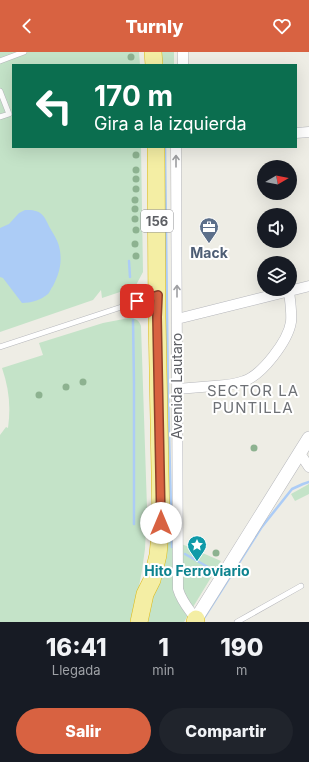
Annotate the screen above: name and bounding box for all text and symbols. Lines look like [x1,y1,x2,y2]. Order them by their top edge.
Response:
icon: back [16,15,38,37]
icon: heart [271,15,293,37]
text: Turnly [126,16,183,37]
text: 170 m [94,79,173,113]
icon: left [28,80,80,132]
text: Gira a la izquierda [94,113,247,134]
one-way arrow [172,155,180,168]
north arrow [257,160,297,200]
map controls [257,160,297,296]
button: sound [257,208,297,248]
road number: 156 [141,210,173,232]
office icon: Mack [198,216,220,244]
place label: Mack [190,244,229,261]
button: layers [257,256,297,296]
pin [120,284,154,318]
one-way arrow [173,285,181,298]
icon: arrive [126,290,148,312]
street label: Avenida Lautaro [168,333,185,439]
district label: SECTOR LA PUNTILLA [207,381,299,417]
position arrow [140,502,182,544]
place icon: Hito Ferroviario [186,534,208,562]
place label: Hito Ferroviario [144,562,250,579]
text: 16:41 [46,633,107,662]
text: 1 [158,633,169,662]
text: 190 [220,633,263,662]
text: Llegada [52,662,100,678]
text: min [152,662,175,678]
text: m [236,662,247,678]
button: Salir [16,708,151,754]
button: Compartir [159,708,293,754]

